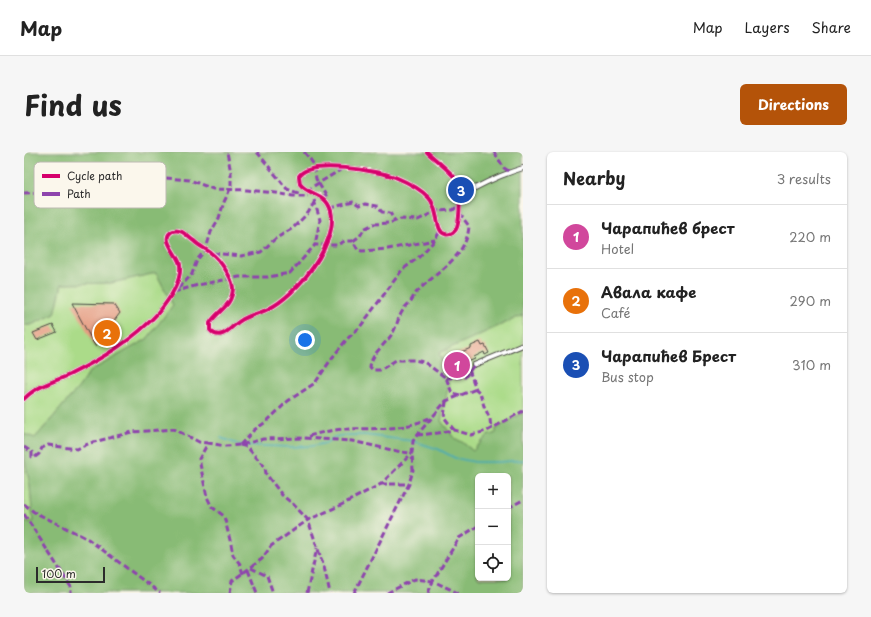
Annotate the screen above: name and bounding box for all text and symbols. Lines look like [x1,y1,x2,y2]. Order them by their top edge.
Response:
text: Map [20,14,62,42]
text: Map [693,17,723,38]
text: Layers [745,17,790,38]
text: Share [812,17,851,38]
text: Find us [24,83,122,126]
button: Directions [740,84,847,125]
legend [34,162,166,208]
text: Nearby [563,165,625,191]
text: Cycle path [67,167,122,184]
text: 3 results [777,169,831,188]
pin: 3 [448,175,474,205]
text: Path [67,185,91,202]
text: Чарапићев брест [601,216,735,239]
text: 1 [573,227,579,246]
text: 220 m [789,227,831,246]
text: Hotel [601,239,634,258]
text: Авала кафе [601,280,696,303]
text: 2 [571,291,581,310]
text: 290 m [790,291,831,310]
text: Café [601,303,630,322]
pin: 2 [94,318,120,348]
your location [295,330,315,350]
text: Чарапићев Брест [601,344,736,367]
pin: 1 [444,350,470,380]
text: 3 [572,355,580,374]
text: 310 m [792,355,831,374]
text: Bus stop [601,367,654,386]
map controls [475,473,511,581]
button: + [475,473,511,509]
button: − [475,509,511,545]
button: locate [475,545,511,581]
scale bar [36,565,105,584]
text: 100 m [42,565,76,582]

